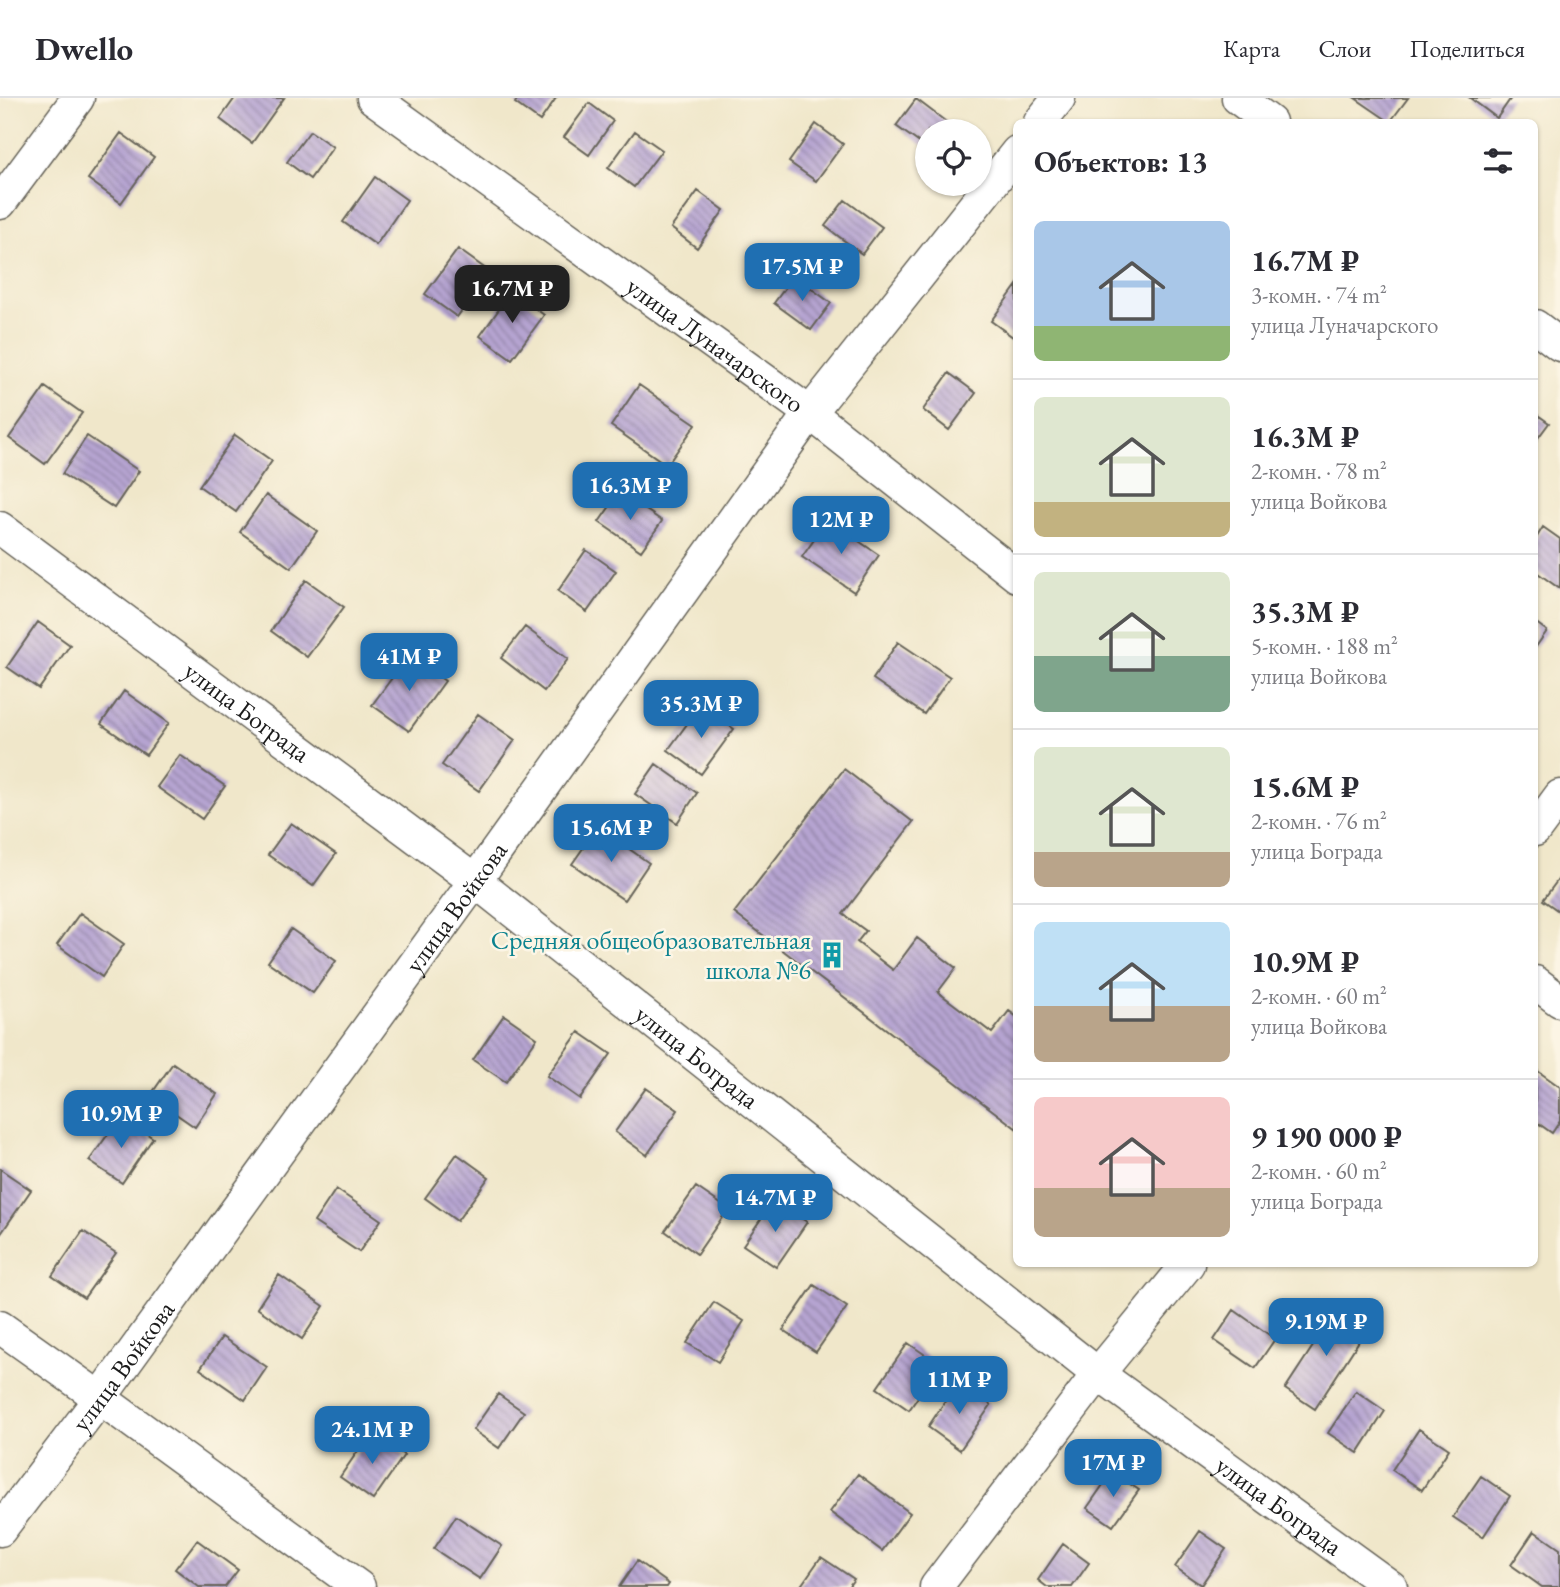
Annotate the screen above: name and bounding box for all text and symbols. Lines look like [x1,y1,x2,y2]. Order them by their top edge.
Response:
text: Dwello [35,27,133,70]
text: Карта [1223,33,1280,64]
text: Слои [1318,33,1372,64]
text: Поделиться [1410,33,1525,64]
map controls [915,119,992,196]
button: locate [915,119,992,196]
text: Объектов: 13 [1034,142,1208,181]
icon: filters [1479,142,1517,180]
text: 16.7M ₽ [1251,241,1359,280]
pin: 17.5M ₽ [737,244,867,303]
icon: home [1090,249,1174,333]
text: 17.5M ₽ [761,251,843,281]
pin: 16.7M ₽ [447,266,577,325]
street label: улица Луначарского [619,269,811,420]
text: 16.7M ₽ [471,273,553,303]
text: 3-комн. · 74 m² [1251,280,1387,310]
text: улица Луначарского [1251,310,1438,340]
text: 16.3M ₽ [1251,417,1359,456]
icon: home [1090,425,1174,509]
text: 2-комн. · 78 m² [1251,456,1387,486]
pin: 16.3M ₽ [565,462,695,522]
text: 16.3M ₽ [589,470,671,500]
text: улица Войкова [1251,486,1387,516]
pin: 12M ₽ [792,496,890,556]
text: 12M ₽ [808,504,874,534]
text: 35.3M ₽ [1251,592,1359,631]
icon: home [1090,600,1174,684]
text: 5-комн. · 188 m² [1251,631,1398,661]
pin: 41M ₽ [360,634,458,693]
text: 41M ₽ [376,641,442,671]
street label: улица Бограда [177,654,318,770]
text: улица Войкова [1251,661,1387,691]
pin: 35.3M ₽ [636,680,766,740]
text: 35.3M ₽ [660,688,742,718]
text: 15.6M ₽ [1251,767,1359,806]
icon: home [1090,775,1174,859]
pin: 15.6M ₽ [546,804,676,864]
text: 2-комн. · 76 m² [1251,806,1387,836]
text: 15.6M ₽ [570,812,652,842]
street label: улица Войкова [397,834,515,979]
text: улица Бограда [1251,836,1383,866]
place label: Средняя общеобразовательная школа №6 [491,923,811,987]
building icon: Средняя общеобразовательная школа №6 [817,940,847,970]
text: 10.9M ₽ [1251,942,1359,981]
icon: home [1090,950,1174,1034]
text: 2-комн. · 60 m² [1251,981,1387,1011]
street label: улица Бограда [628,997,766,1117]
text: улица Войкова [1251,1011,1387,1041]
pin: 10.9M ₽ [56,1090,186,1150]
text: 10.9M ₽ [80,1098,162,1128]
text: 9 190 000 ₽ [1251,1117,1402,1156]
icon: home [1090,1125,1174,1209]
text: 2-комн. · 60 m² [1251,1156,1387,1186]
pin: 14.7M ₽ [710,1174,840,1234]
text: 14.7M ₽ [734,1182,816,1212]
text: улица Бограда [1251,1186,1383,1216]
street label: улица Войкова [64,1293,182,1438]
pin: 9.19M ₽ [1261,1298,1391,1358]
text: 9.19M ₽ [1285,1306,1367,1336]
pin: 11M ₽ [910,1356,1008,1416]
text: 11M ₽ [926,1364,992,1394]
pin: 24.1M ₽ [307,1406,437,1466]
text: 24.1M ₽ [331,1414,413,1444]
pin: 17M ₽ [1064,1440,1162,1499]
text: 17M ₽ [1080,1447,1146,1477]
street label: улица Бограда [1209,1448,1350,1563]

